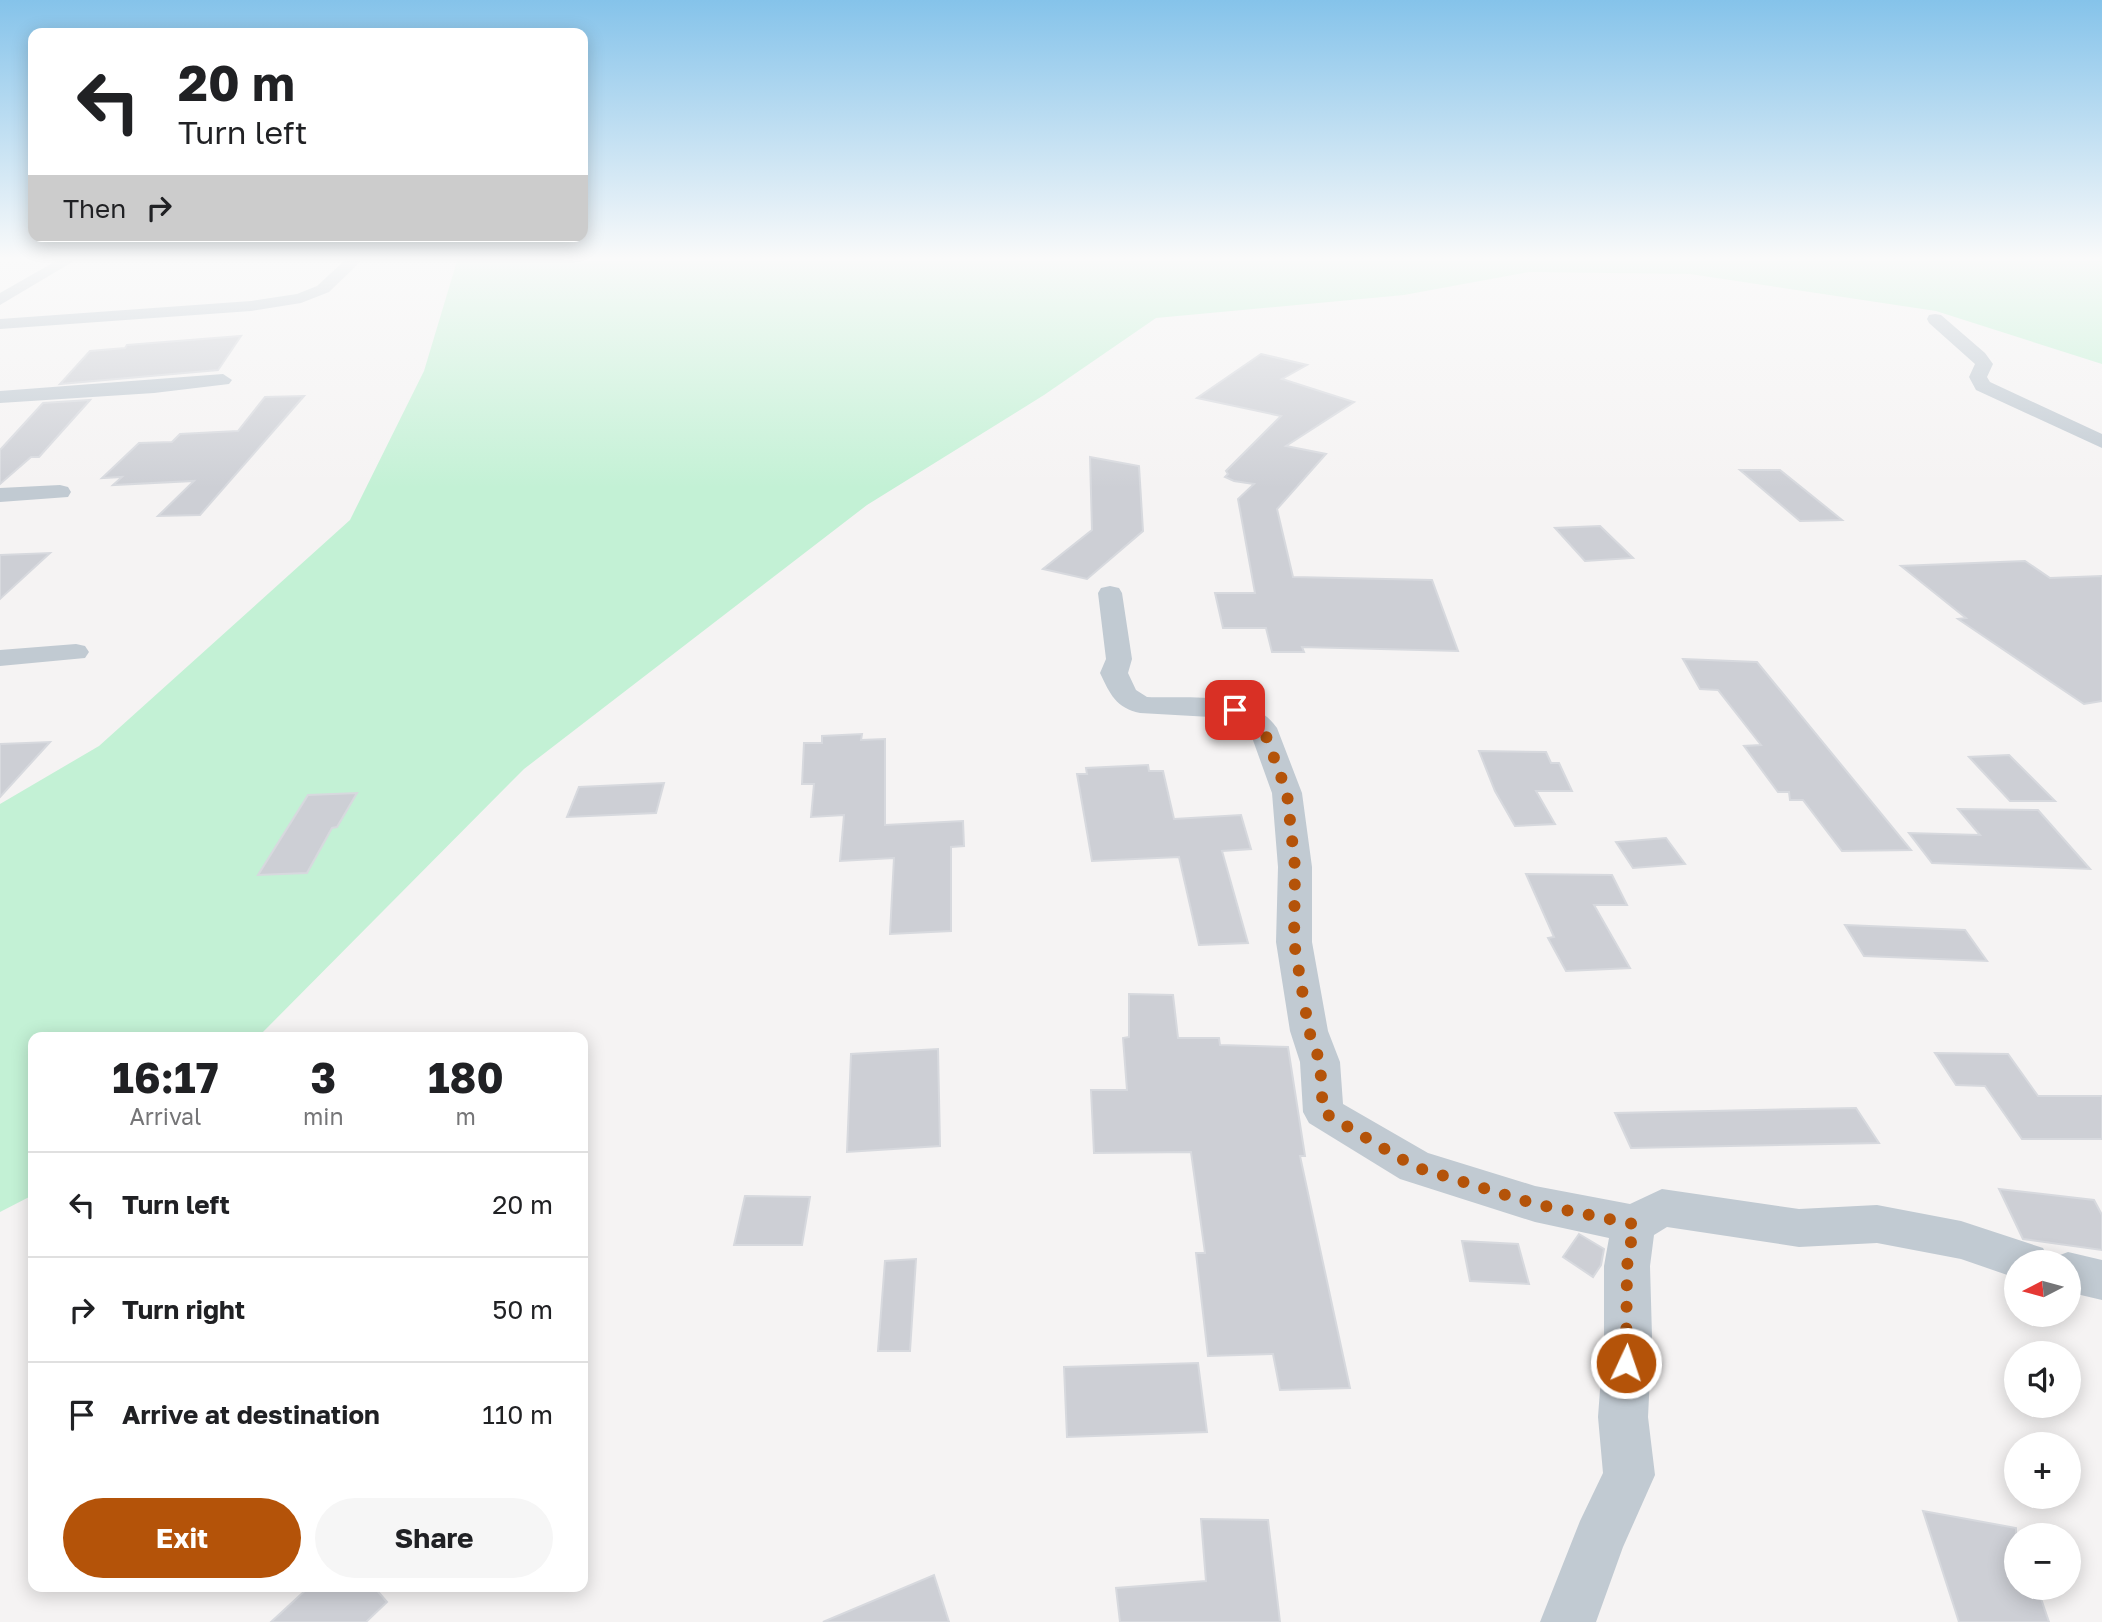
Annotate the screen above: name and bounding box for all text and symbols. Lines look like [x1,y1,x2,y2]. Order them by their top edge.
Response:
text: 20 m [178,53,295,112]
icon: left [63,56,154,147]
text: Turn left [178,113,307,151]
icon: right [140,189,178,227]
text: Then [63,193,126,224]
pin [1205,680,1265,740]
icon: arrive [1216,691,1254,729]
text: 16:17 [112,1052,219,1102]
text: 3 [310,1052,336,1102]
text: 180 [428,1052,504,1102]
text: Arrival [129,1102,201,1130]
text: min [303,1102,344,1130]
text: m [456,1102,476,1130]
icon: left [63,1186,101,1224]
text: Turn left [122,1189,230,1220]
text: 20 m [492,1189,553,1220]
north arrow [2004,1250,2081,1326]
map controls [2004,1250,2081,1600]
icon: right [63,1291,101,1329]
text: Turn right [122,1294,245,1325]
text: 50 m [492,1294,553,1325]
position arrow [1589,1326,1663,1400]
button: sound [2004,1341,2081,1418]
icon: arrive [63,1396,101,1434]
text: Arrive at destination [122,1399,380,1430]
text: 110 m [482,1399,553,1430]
button: + [2004,1432,2081,1509]
button: Exit [63,1498,301,1578]
button: Share [315,1498,553,1578]
button: − [2004,1523,2081,1600]

